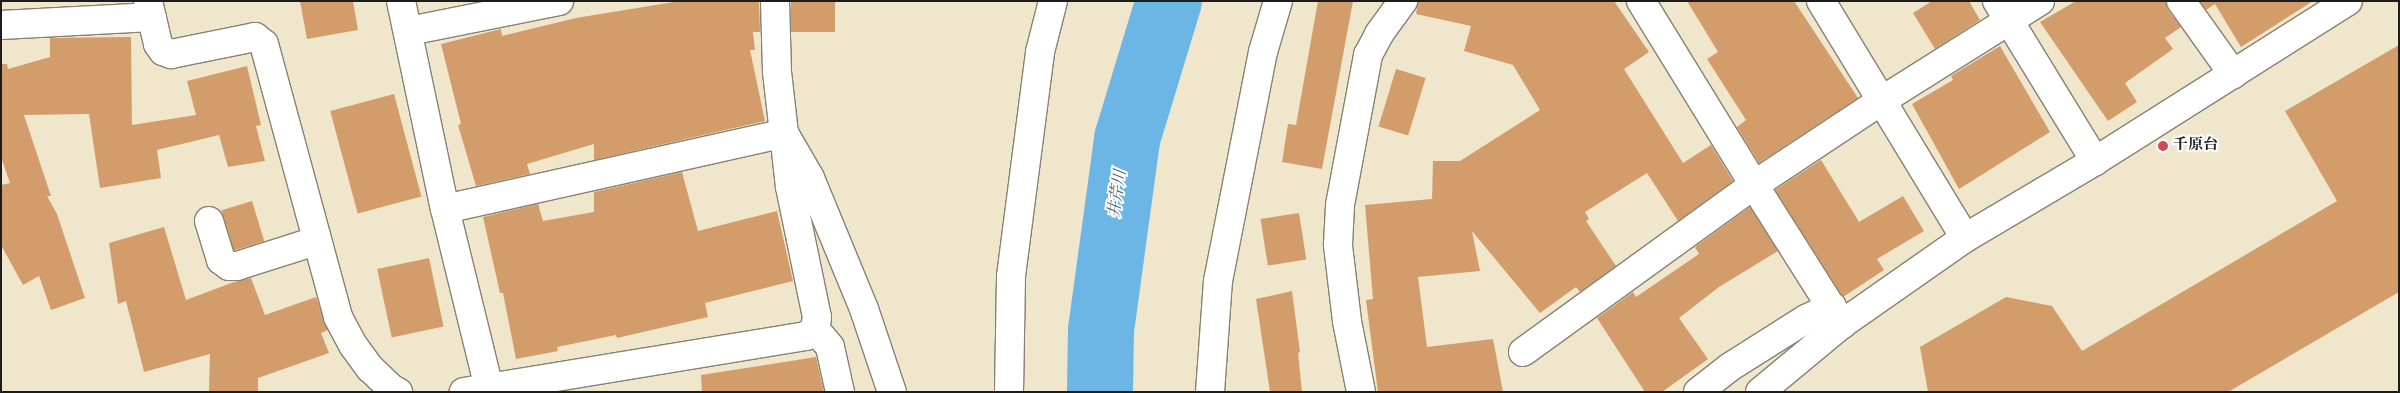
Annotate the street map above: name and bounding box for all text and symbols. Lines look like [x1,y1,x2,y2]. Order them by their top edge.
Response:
place label: 千原台 [2173,137,2218,155]
marker: 千原台 [2157,140,2169,152]
water label: 井芹川 [1106,169,1132,219]

